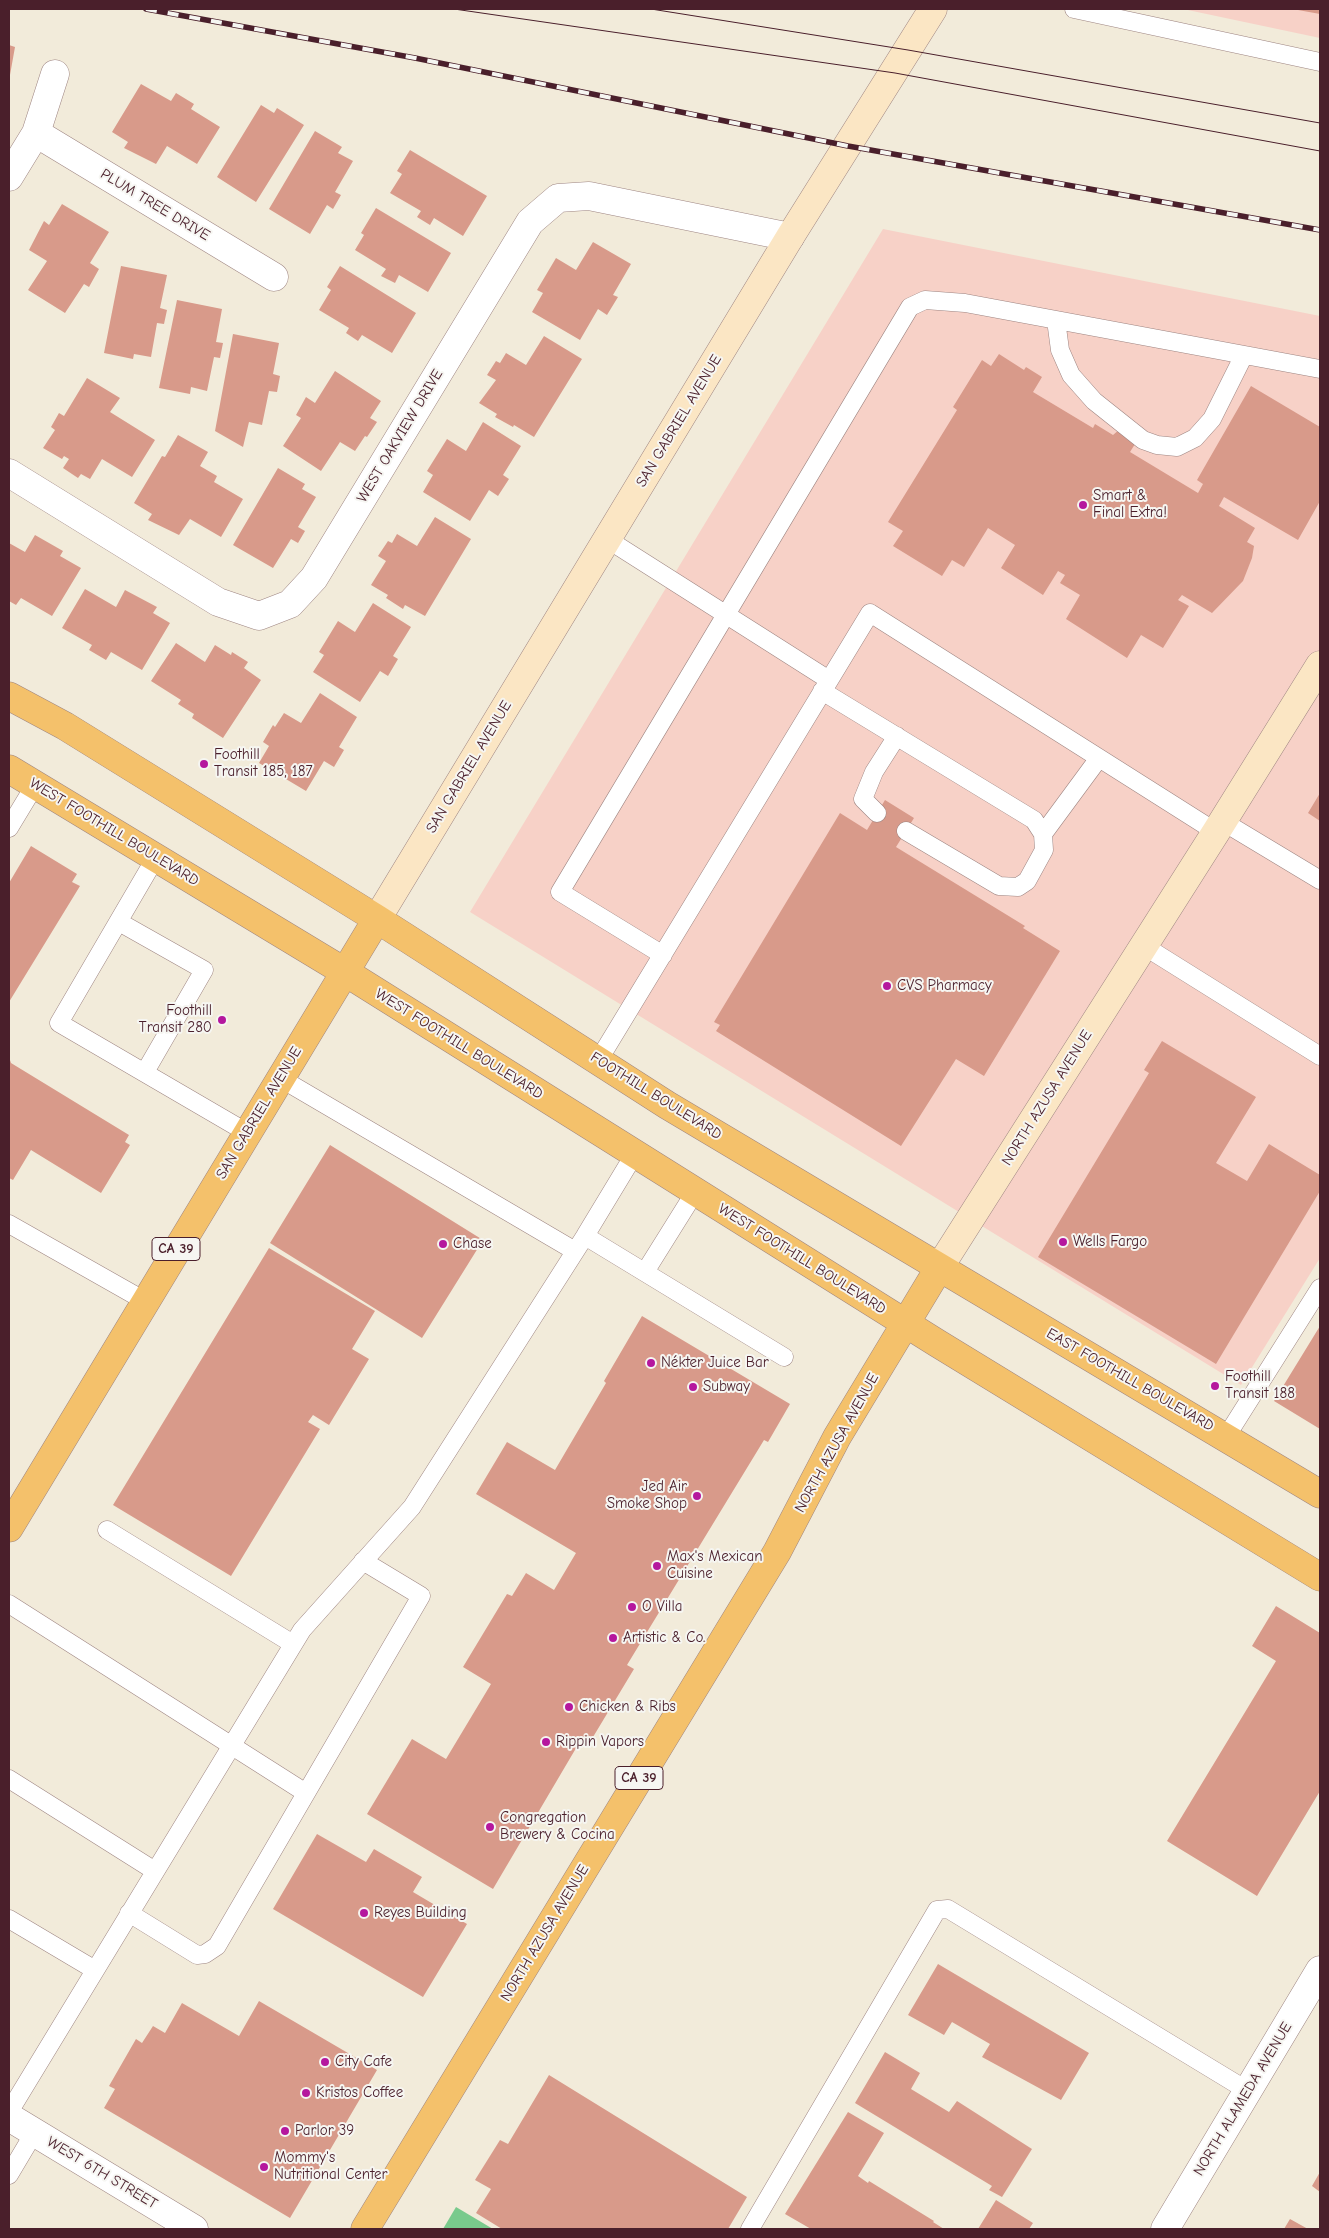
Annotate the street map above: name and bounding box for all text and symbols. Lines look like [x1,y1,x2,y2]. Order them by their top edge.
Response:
street label: PLUM TREE DRIVE [97,165,213,245]
street label: SAN GABRIEL AVENUE [632,351,726,491]
street label: WEST OAKVIEW DRIVE [353,366,447,506]
place label: Smart & Final Extra! [1093,487,1167,522]
marker: Smart & Final Extra! [1077,499,1089,511]
street label: SAN GABRIEL AVENUE [422,697,516,837]
place label: Foothill Transit 185, 187 [214,746,313,781]
marker: Foothill Transit 185, 187 [198,758,210,770]
street label: WEST FOOTHILL BOULEVARD [26,774,202,890]
place label: CVS Pharmacy [897,977,992,995]
marker: CVS Pharmacy [881,980,893,992]
street label: WEST FOOTHILL BOULEVARD [372,985,546,1103]
place label: Foothill Transit 280 [139,1002,212,1037]
marker: Foothill Transit 280 [216,1014,228,1026]
street label: NORTH AZUSA AVENUE [998,1027,1096,1169]
street label: SAN GABRIEL AVENUE [212,1043,306,1183]
street label: FOOTHILL BOULEVARD [587,1048,725,1144]
street label: WEST FOOTHILL BOULEVARD [715,1200,889,1318]
place label: Wells Fargo [1073,1233,1147,1251]
place label: Chase [453,1235,492,1253]
marker: Wells Fargo [1057,1236,1069,1248]
road number: CA 39 [152,1238,200,1260]
marker: Chase [437,1238,449,1250]
street label: EAST FOOTHILL BOULEVARD [1043,1325,1217,1435]
place label: Nékter Juice Bar [661,1354,769,1372]
marker: Nékter Juice Bar [645,1357,657,1369]
place label: Foothill Transit 188 [1225,1368,1295,1403]
street label: NORTH AZUSA AVENUE [791,1370,883,1516]
place label: Subway [703,1378,750,1396]
marker: Foothill Transit 188 [1209,1380,1221,1392]
marker: Subway [687,1381,699,1393]
place label: Jed Air Smoke Shop [607,1478,687,1513]
marker: Jed Air Smoke Shop [691,1490,703,1502]
place label: Max's Mexican Cuisine [667,1548,762,1583]
marker: Max's Mexican Cuisine [651,1560,663,1572]
place label: O Villa [642,1598,682,1616]
marker: O Villa [626,1601,638,1613]
place label: Artistic & Co. [623,1629,705,1647]
marker: Artistic & Co. [607,1632,619,1644]
place label: Chicken & Ribs [579,1698,676,1716]
marker: Chicken & Ribs [563,1701,575,1713]
place label: Rippin Vapors [556,1733,644,1751]
marker: Rippin Vapors [540,1736,552,1748]
road number: CA 39 [615,1766,663,1790]
place label: Congregation Brewery & Cocina [500,1809,615,1844]
marker: Congregation Brewery & Cocina [484,1821,496,1833]
street label: NORTH AZUSA AVENUE [497,1861,593,2005]
place label: Reyes Building [374,1904,467,1922]
marker: Reyes Building [358,1907,370,1919]
street label: NORTH ALAMEDA AVENUE [1190,2019,1296,2179]
place label: City Cafe [335,2053,392,2071]
marker: City Cafe [319,2056,331,2068]
place label: Kristos Coffee [316,2084,403,2102]
marker: Kristos Coffee [300,2087,312,2099]
place label: Parlor 39 [295,2122,354,2140]
marker: Parlor 39 [279,2125,291,2137]
street label: WEST 6TH STREET [43,2133,161,2213]
place label: Mommy's Nutritional Center [274,2149,387,2184]
marker: Mommy's Nutritional Center [258,2161,270,2173]

